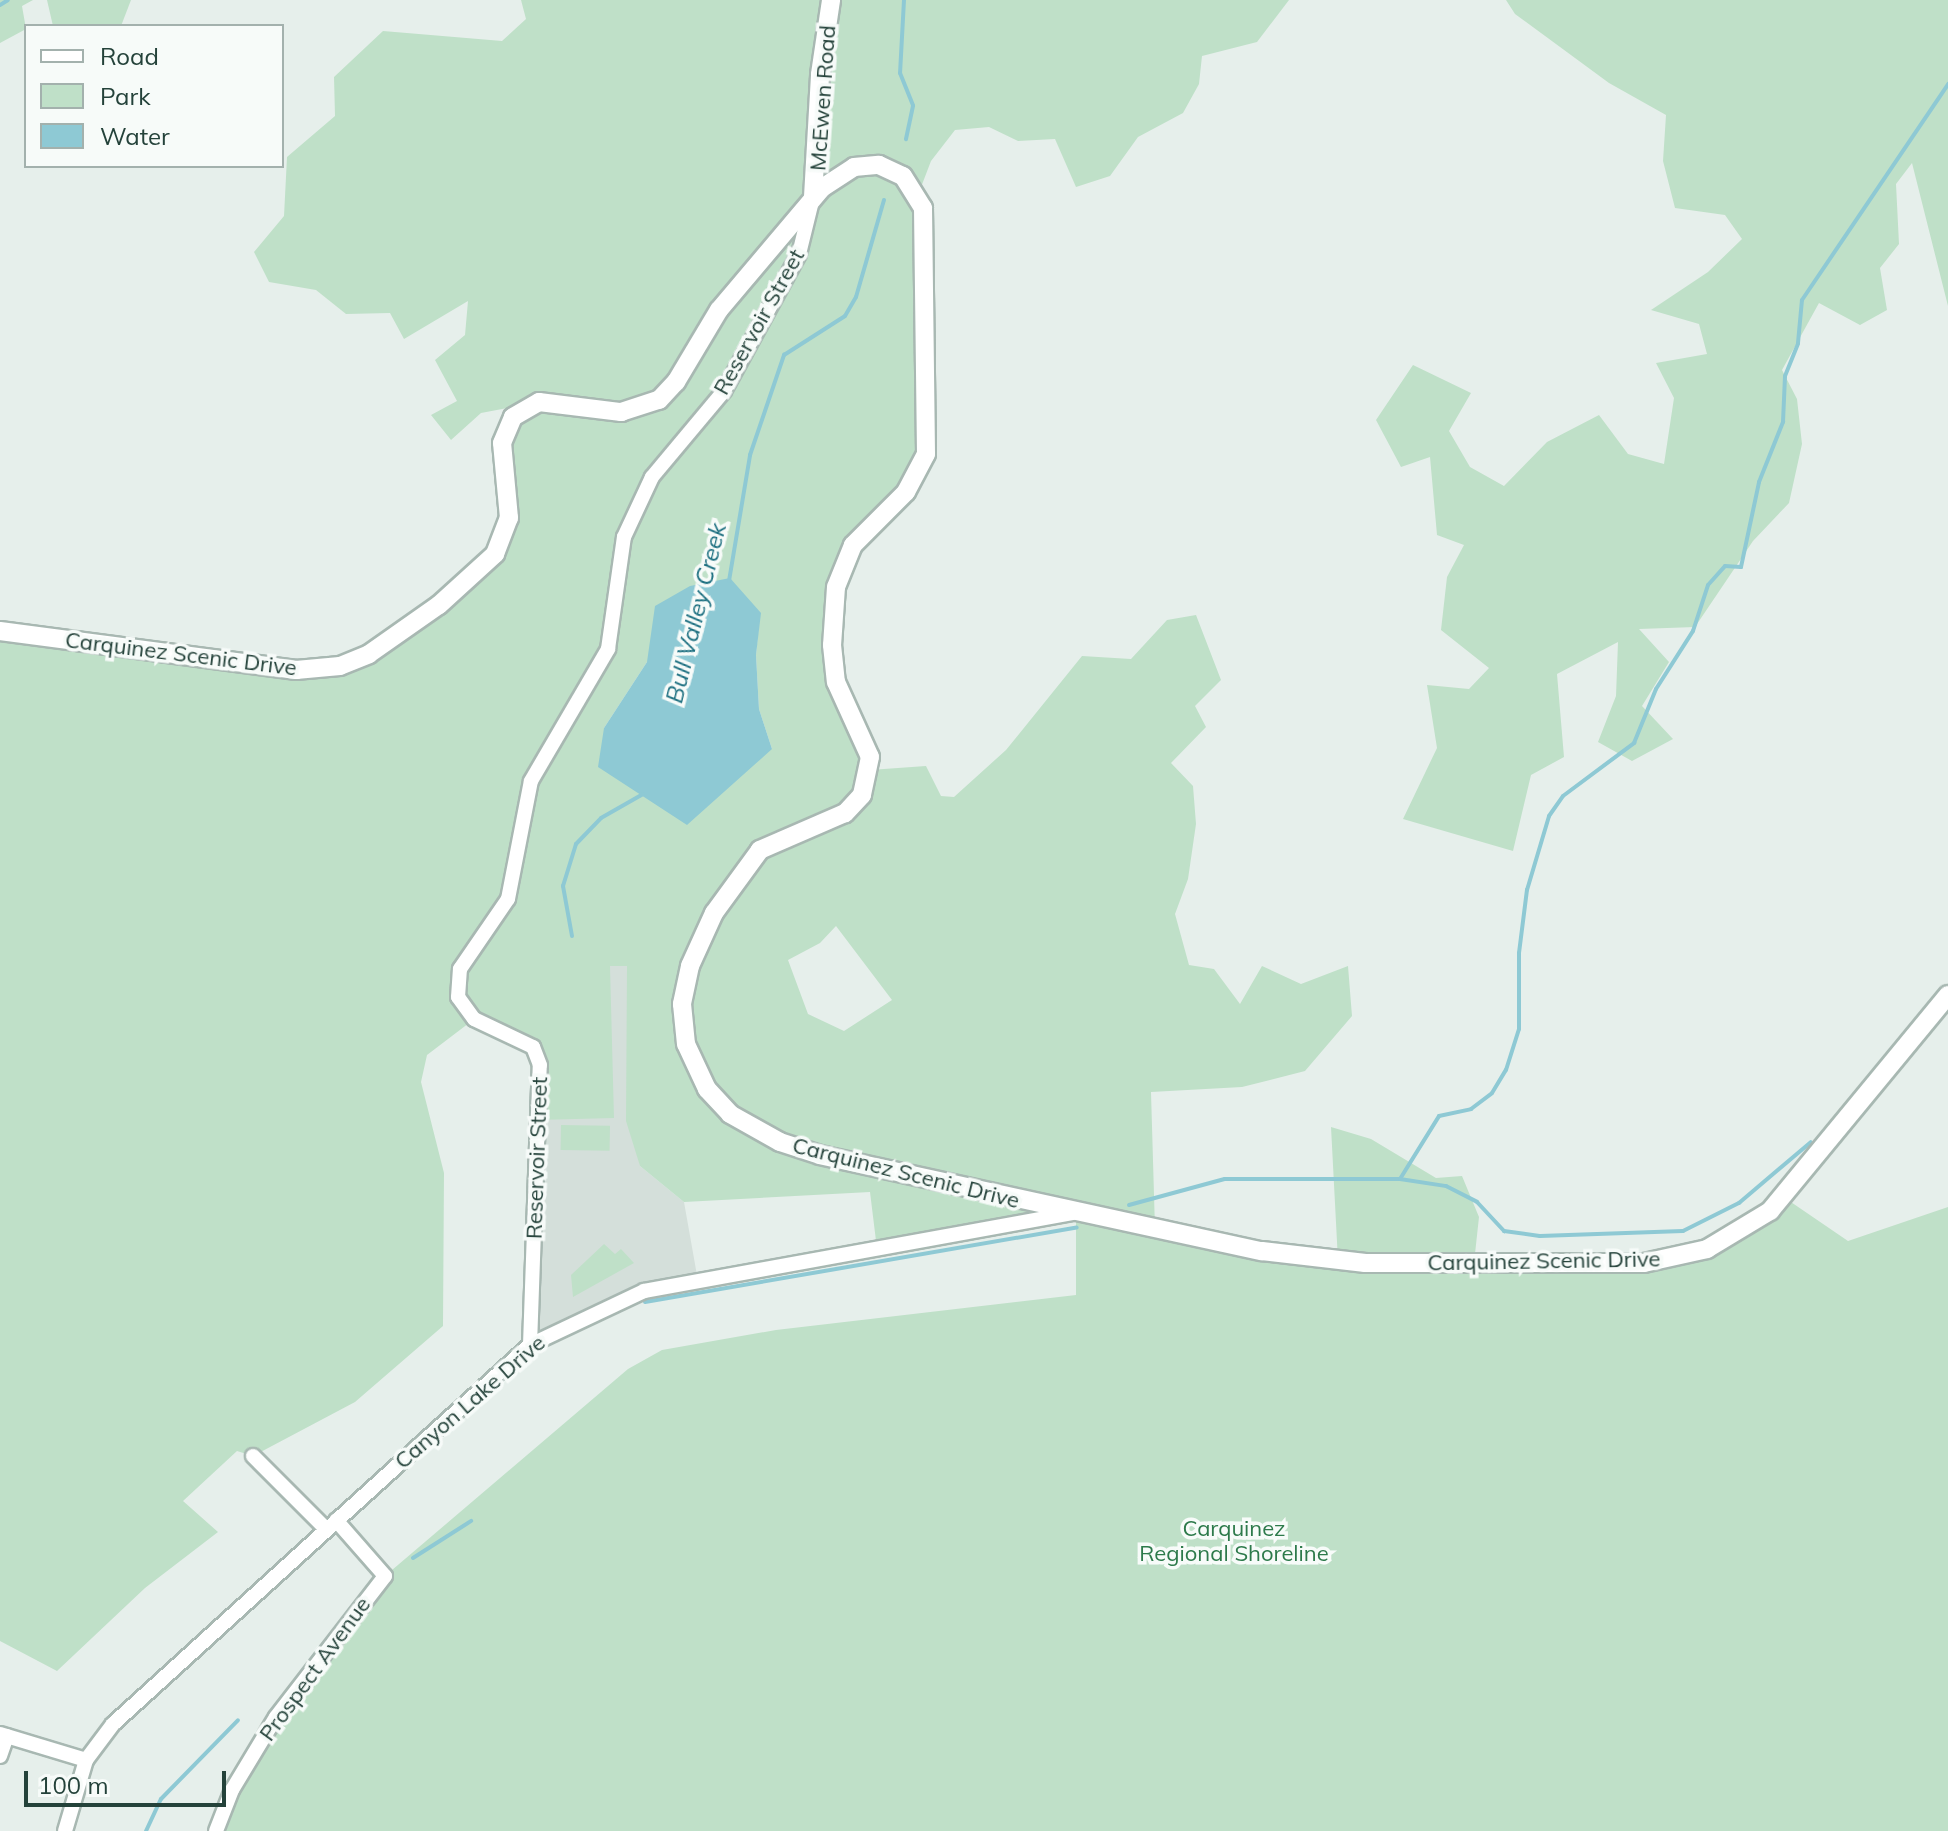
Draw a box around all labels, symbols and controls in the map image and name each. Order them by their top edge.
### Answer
legend [24,24,284,168]
street label: McEwen Road [805,24,841,172]
text: Road [100,41,159,71]
text: Park [100,81,151,111]
text: Water [100,121,170,151]
street label: Reservoir Street [708,245,810,399]
water label: Bull Valley Creek [660,520,732,706]
street label: Carquinez Scenic Drive [64,627,298,681]
street label: Reservoir Street [521,1076,553,1240]
street label: Carquinez Scenic Drive [790,1132,1022,1214]
street label: Carquinez Scenic Drive [1427,1246,1661,1276]
street label: Canyon Lake Drive [389,1330,551,1474]
park label: Carquinez Regional Shoreline [1139,1515,1329,1566]
street label: Prospect Avenue [254,1592,376,1746]
scale bar [28,1755,230,1805]
text: 100 m [38,1770,109,1800]

